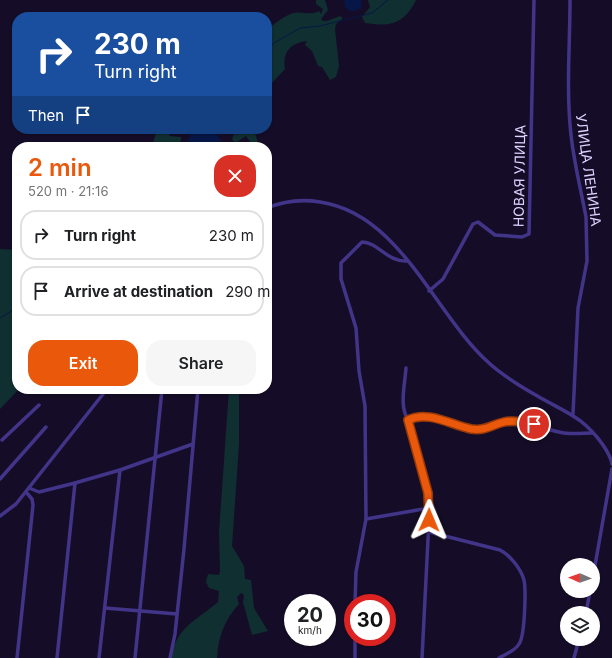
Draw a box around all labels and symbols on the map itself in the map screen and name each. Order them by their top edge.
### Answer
street label: УЛИЦА ЛЕНИНА [573,113,605,228]
street label: НОВАЯ УЛИЦА [510,124,528,227]
pin [517,407,551,441]
position arrow [408,499,450,541]
north arrow [560,558,600,598]
speed limit sign: 30 [344,594,396,646]

